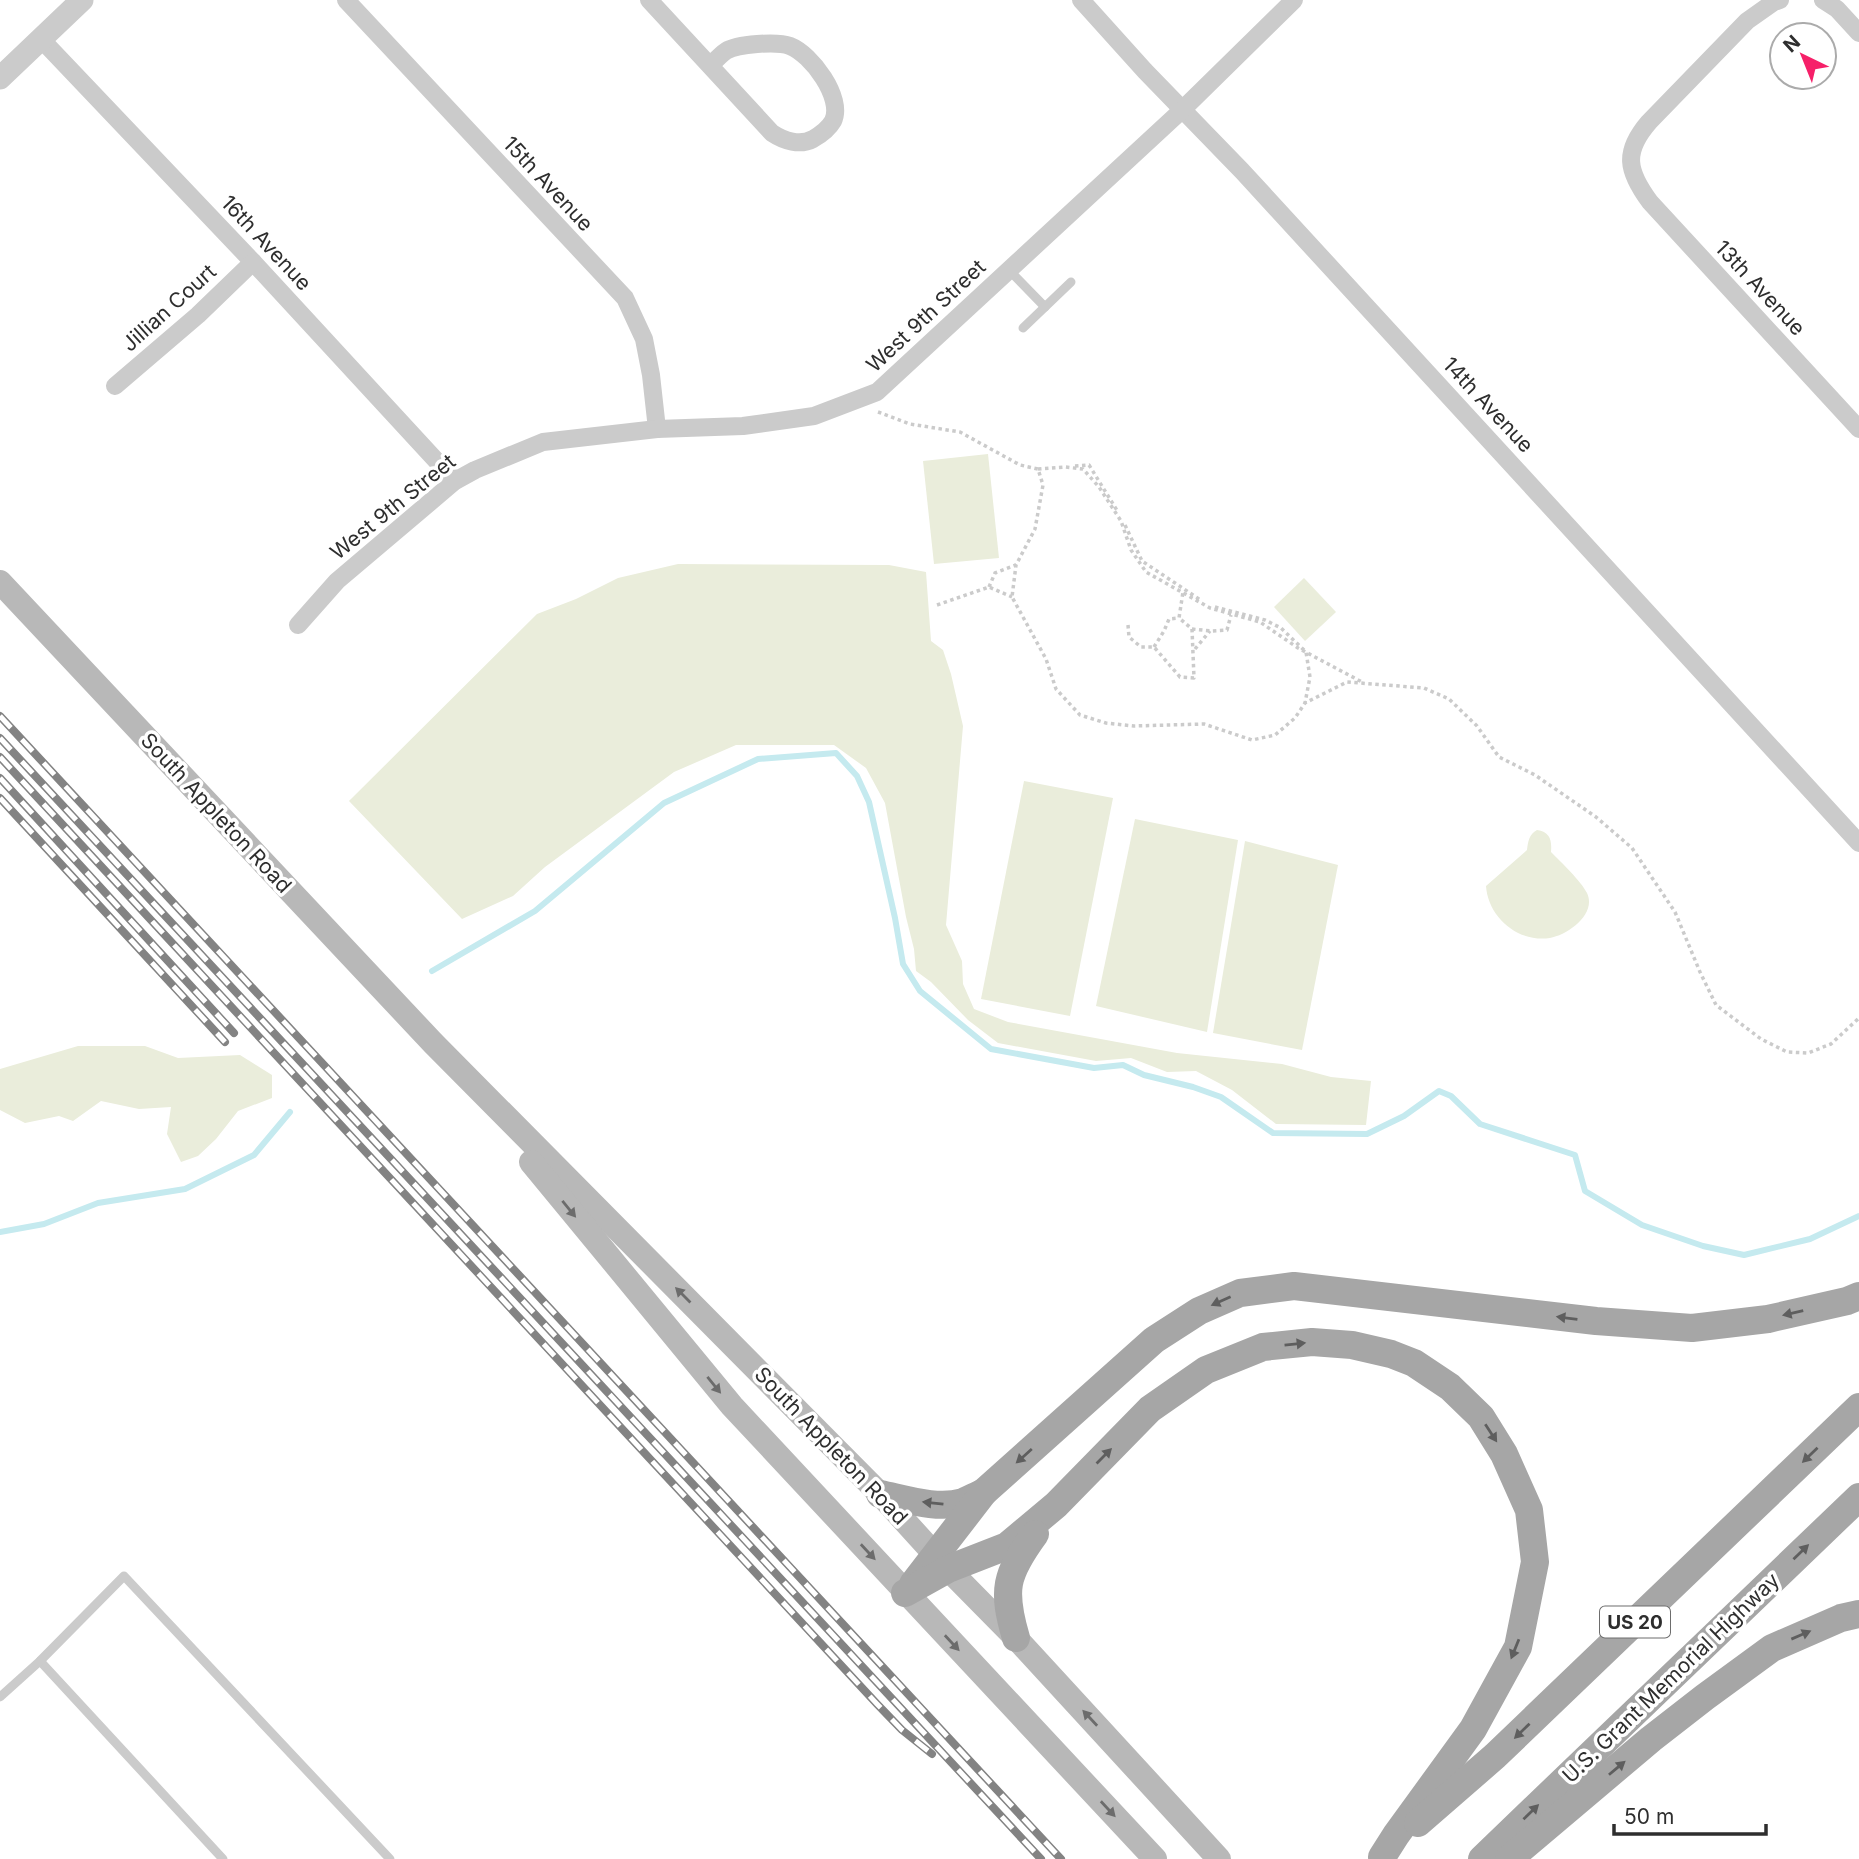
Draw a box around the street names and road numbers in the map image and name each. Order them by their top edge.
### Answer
street label: 15th Avenue [498,131,599,236]
street label: 16th Avenue [216,190,317,295]
street label: 13th Avenue [1710,235,1811,340]
street label: West 9th Street [861,254,990,377]
street label: Jillian Court [116,259,221,356]
street label: 14th Avenue [1438,352,1539,457]
street label: West 9th Street [325,449,460,565]
street label: South Appleton Road [136,728,297,898]
street label: South Appleton Road [750,1362,913,1530]
street label: U.S. Grant Memorial Highway [1557,1567,1784,1788]
road number: US 20 [1600,1606,1670,1638]

